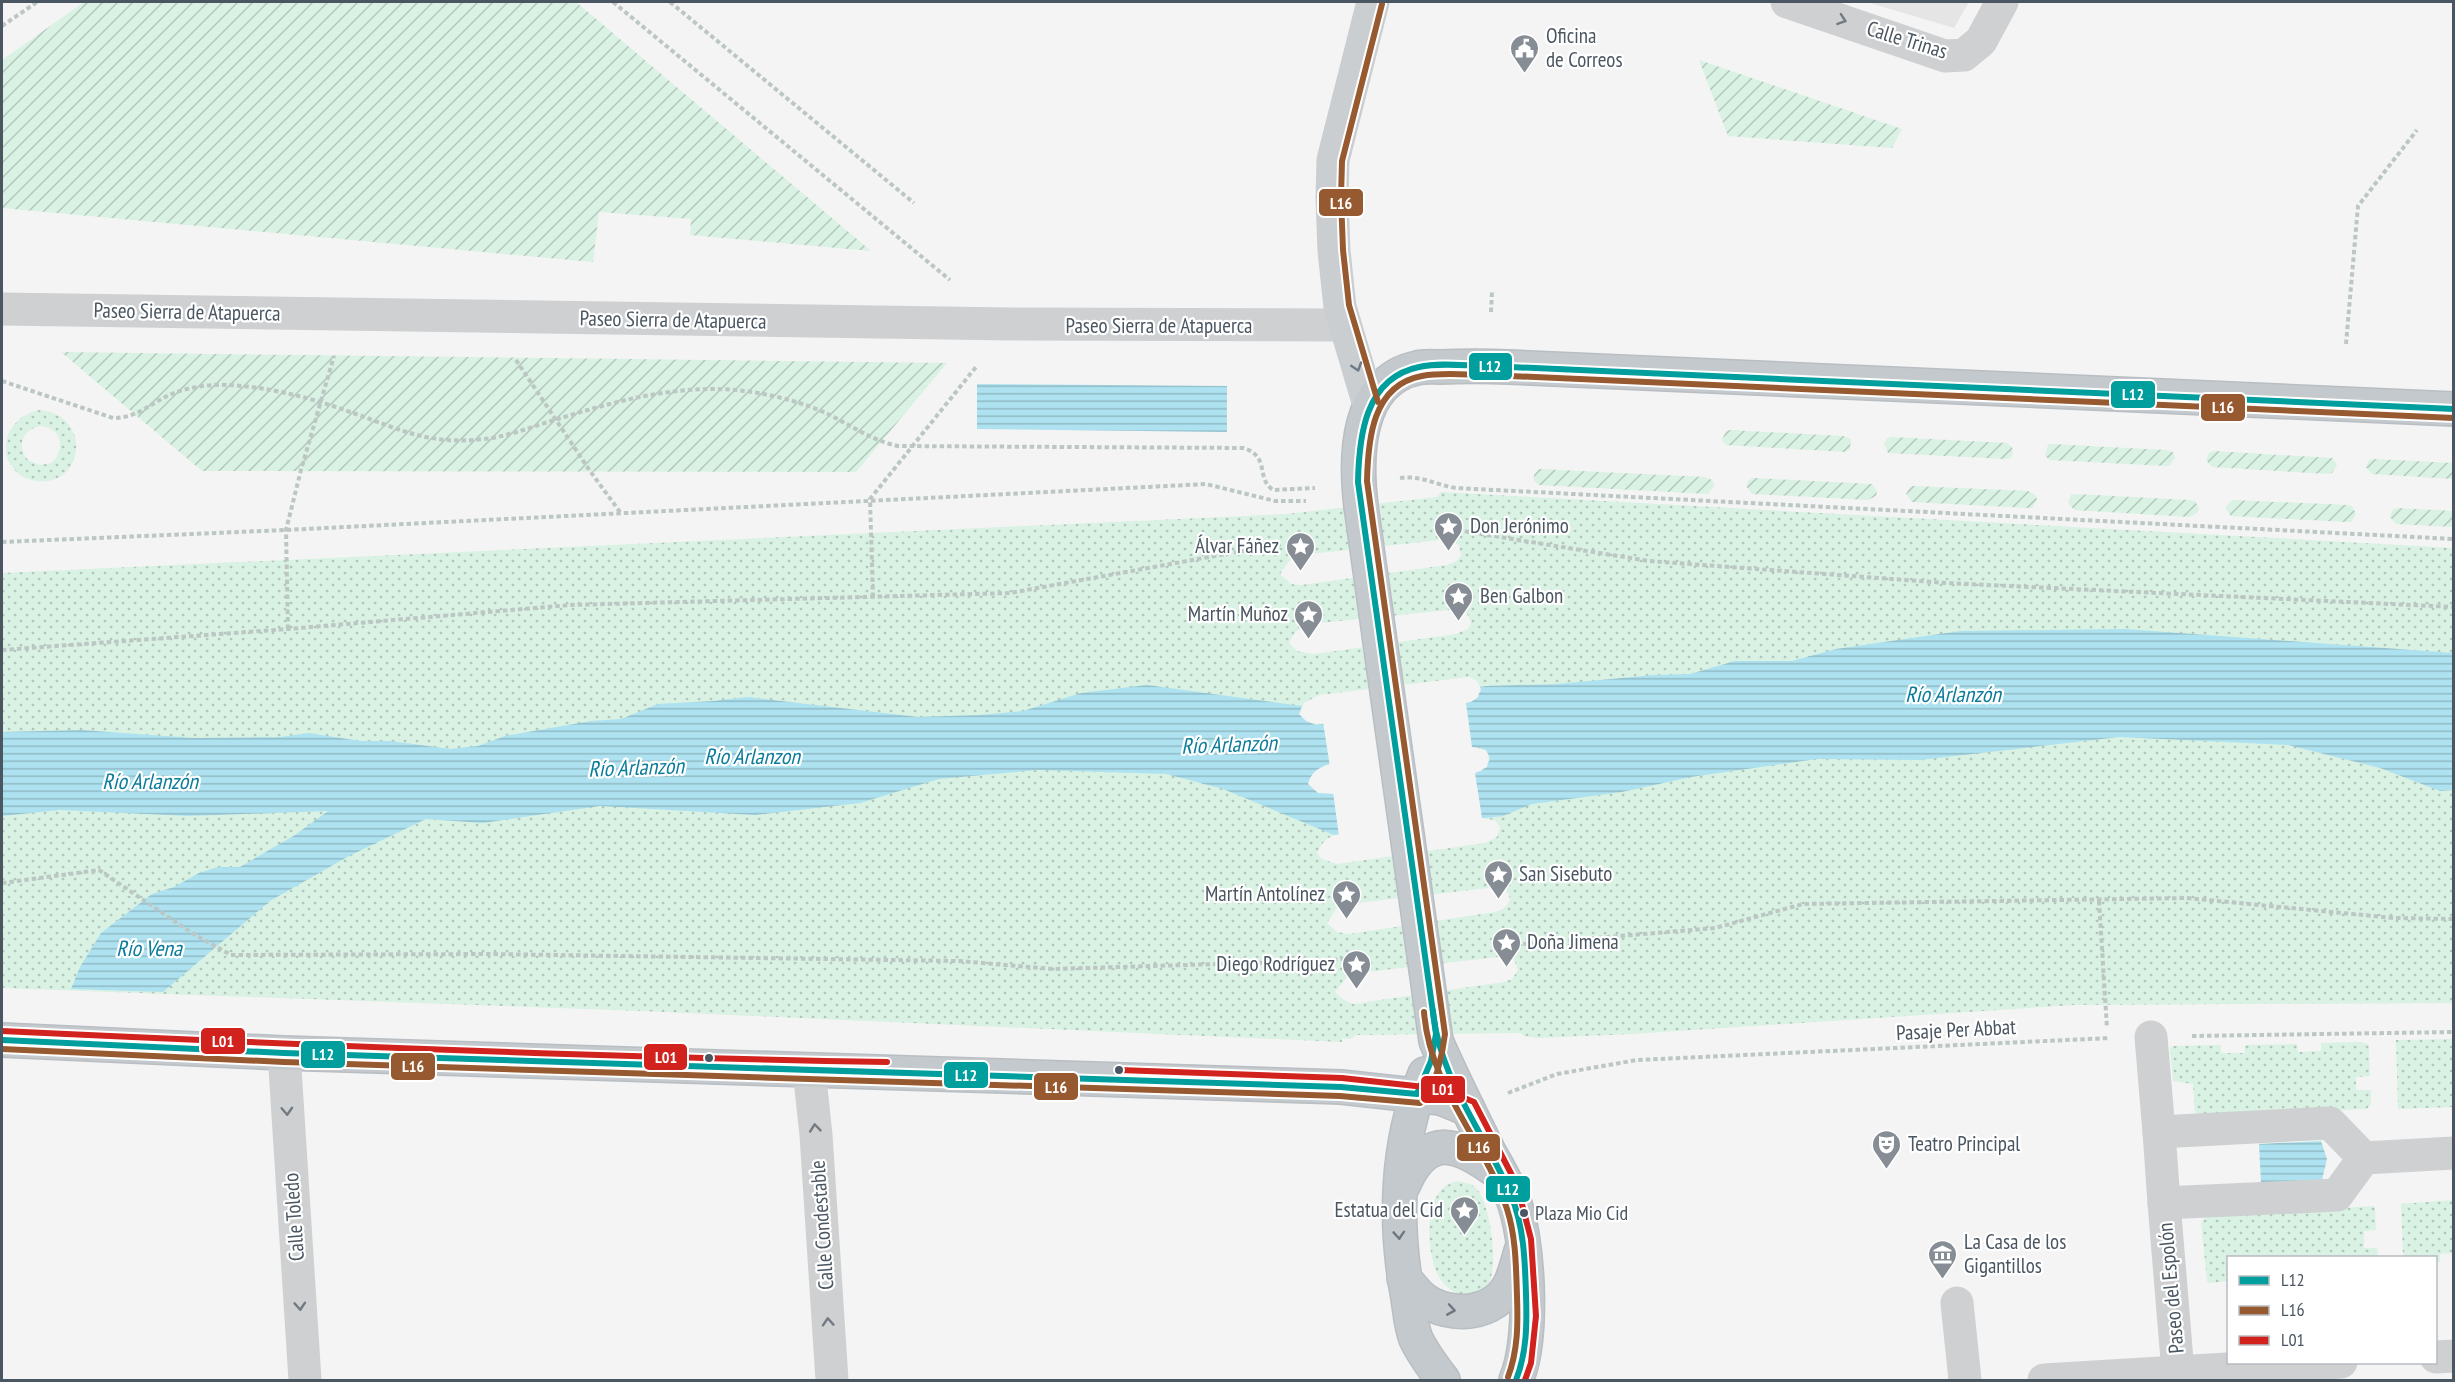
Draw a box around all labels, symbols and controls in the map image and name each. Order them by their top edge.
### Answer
one-way arrow [1836,13,1847,26]
street label: Calle Trinas [1864,15,1951,65]
place label: Oficina de Correos [1546,22,1623,73]
public building icon: Oficina de Correos [1509,32,1541,74]
line badge: L16 [1318,188,1364,217]
text: L16 [1330,193,1352,213]
street label: Paseo Sierra de Atapuerca [93,296,281,327]
street label: Paseo Sierra de Atapuerca [579,304,767,335]
street label: Paseo Sierra de Atapuerca [1065,312,1253,339]
line badge: L12 [1468,352,1513,381]
text: L12 [1479,356,1501,376]
one-way arrow [1350,361,1362,372]
line badge: L12 [2110,380,2156,409]
text: L12 [2122,384,2144,404]
line badge: L16 [2200,393,2246,422]
text: L16 [2212,397,2234,417]
place icon: Don Jerónimo [1433,510,1465,552]
place label: Don Jerónimo [1470,512,1569,539]
place icon: Álvar Fáñez [1284,530,1316,572]
place label: Álvar Fáñez [1195,532,1279,559]
place icon: Ben Galbon [1443,580,1475,622]
place label: Ben Galbon [1480,582,1563,609]
place icon: Martín Muñoz [1293,598,1325,640]
place label: Martín Muñoz [1188,600,1288,627]
water label: Río Arlanzón [1905,680,2002,708]
water label: Río Arlanzón [1181,728,1279,760]
water label: Río Arlanzon [704,742,801,770]
water label: Río Arlanzón [588,751,686,783]
water label: Río Arlanzón [102,767,199,795]
place icon: San Sisebuto [1482,858,1514,900]
place label: San Sisebuto [1519,860,1612,887]
place icon: Martín Antolínez [1330,878,1362,920]
place label: Martín Antolínez [1205,880,1325,907]
place icon: Doña Jimena [1490,926,1522,968]
place label: Doña Jimena [1527,928,1619,955]
water label: Río Vena [116,934,183,962]
place icon: Diego Rodríguez [1340,948,1372,990]
place label: Diego Rodríguez [1216,950,1335,977]
street label: Pasaje Per Abbat [1895,1013,2017,1046]
line badge: L01 [200,1027,246,1055]
text: L01 [212,1031,234,1051]
line badge: L12 [300,1040,346,1069]
line badge: L01 [643,1043,688,1071]
text: L12 [312,1044,334,1064]
text: L01 [655,1047,677,1067]
line badge: L16 [390,1052,436,1081]
unlabelled marker [703,1052,715,1064]
text: L16 [402,1056,424,1076]
line badge: L12 [943,1061,989,1089]
unlabelled marker [1113,1064,1125,1076]
text: L12 [955,1065,977,1085]
line badge: L16 [1033,1072,1079,1101]
line badge: L01 [1420,1075,1466,1104]
text: L16 [1045,1077,1067,1097]
text: L01 [1432,1079,1454,1099]
one-way arrow [280,1107,293,1116]
one-way arrow [809,1123,822,1132]
theatre icon: Teatro Principal [1871,1128,1903,1170]
place label: Teatro Principal [1908,1130,2020,1157]
line badge: L16 [1456,1133,1501,1162]
text: L16 [1468,1137,1490,1157]
street label: Calle Condestable [804,1159,839,1291]
street label: Calle Toledo [277,1172,310,1262]
line badge: L12 [1485,1175,1531,1203]
text: L12 [1497,1179,1519,1199]
place icon: Estatua del Cid [1448,1194,1480,1236]
place label: Estatua del Cid [1335,1196,1443,1223]
place label: Plaza Mio Cid [1535,1200,1628,1226]
marker: Plaza Mio Cid [1518,1207,1530,1219]
street label: Paseo del Espolón [2151,1222,2190,1354]
place label: La Casa de los Gigantillos [1964,1228,2066,1279]
one-way arrow [1393,1230,1406,1239]
museum icon: La Casa de los Gigantillos [1927,1238,1959,1280]
legend [2227,1256,2437,1364]
text: L12 [2281,1268,2305,1291]
text: L16 [2281,1298,2305,1321]
one-way arrow [293,1301,306,1310]
one-way arrow [1446,1303,1456,1315]
one-way arrow [822,1318,835,1327]
text: L01 [2281,1328,2305,1351]

